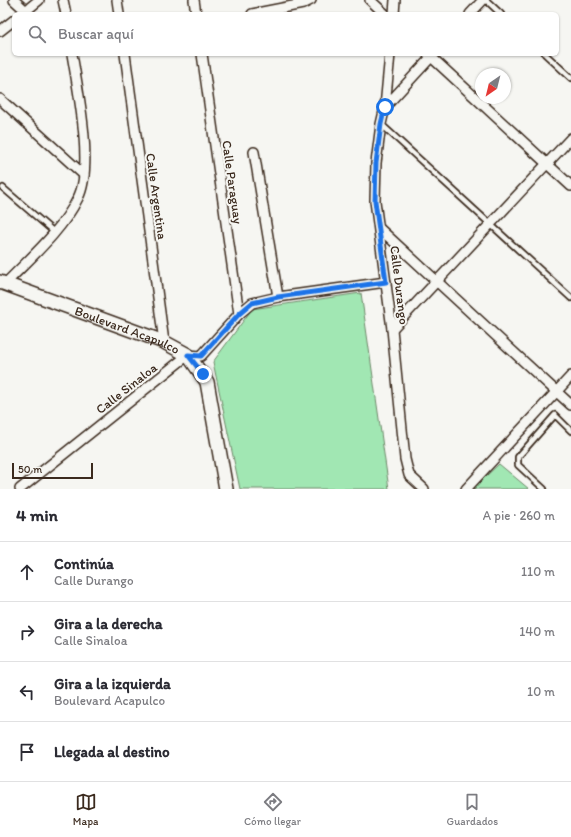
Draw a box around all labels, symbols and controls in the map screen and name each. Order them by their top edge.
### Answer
search box [12,12,559,56]
icon: search [26,23,48,45]
text: Buscar aquí [58,25,134,43]
north arrow [475,68,511,104]
route start [376,98,394,116]
street label: Calle Paraguay [219,139,246,225]
street label: Calle Argentina [143,152,170,241]
street label: Calle Durango [387,245,412,326]
street label: Boulevard Acapulco [73,303,183,357]
street label: Calle Sinaloa [93,360,160,417]
route end [194,365,212,383]
scale bar [12,461,93,480]
text: 50 m [18,463,42,476]
text: 4 min [16,505,58,525]
text: A pie · 260 m [483,508,555,523]
text: Continúa [54,555,114,573]
icon: ahead [16,561,38,583]
text: 110 m [521,564,555,579]
text: Calle Durango [54,573,134,588]
text: Gira a la derecha [54,615,163,633]
icon: right [16,621,38,643]
text: 140 m [519,624,555,639]
text: Calle Sinaloa [54,633,127,648]
text: Gira a la izquierda [54,675,171,693]
icon: left [16,681,38,703]
text: 10 m [527,684,555,699]
text: Boulevard Acapulco [54,693,165,708]
icon: arrive [16,741,38,763]
text: Llegada al destino [54,743,170,761]
tab: Mapa [73,791,98,828]
tab: Cómo llegar [244,791,301,828]
tab: Guardados [447,791,498,828]

